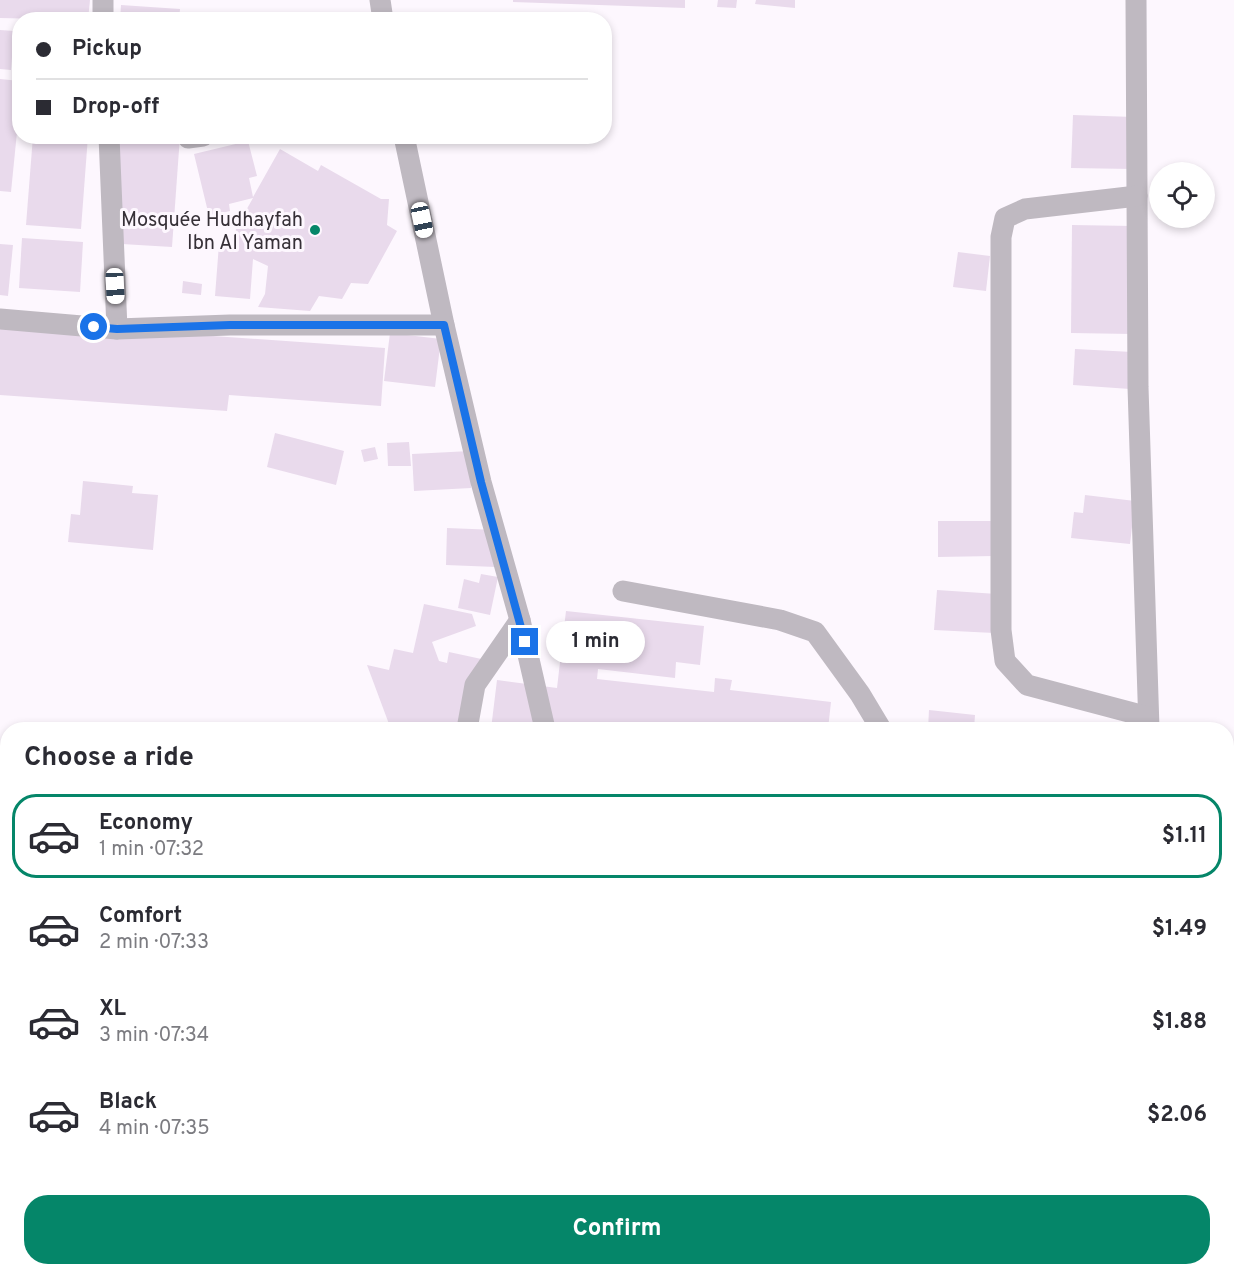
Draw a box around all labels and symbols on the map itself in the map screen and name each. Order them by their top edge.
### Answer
car [409,201,435,239]
place label: Mosquée Hudhayfah Ibn Al Yaman [121,208,303,257]
marker: Mosquée Hudhayfah Ibn Al Yaman [308,223,322,237]
car [105,268,125,304]
route start [80,313,107,340]
callout: 1 min [546,621,645,663]
route end [511,628,538,655]

